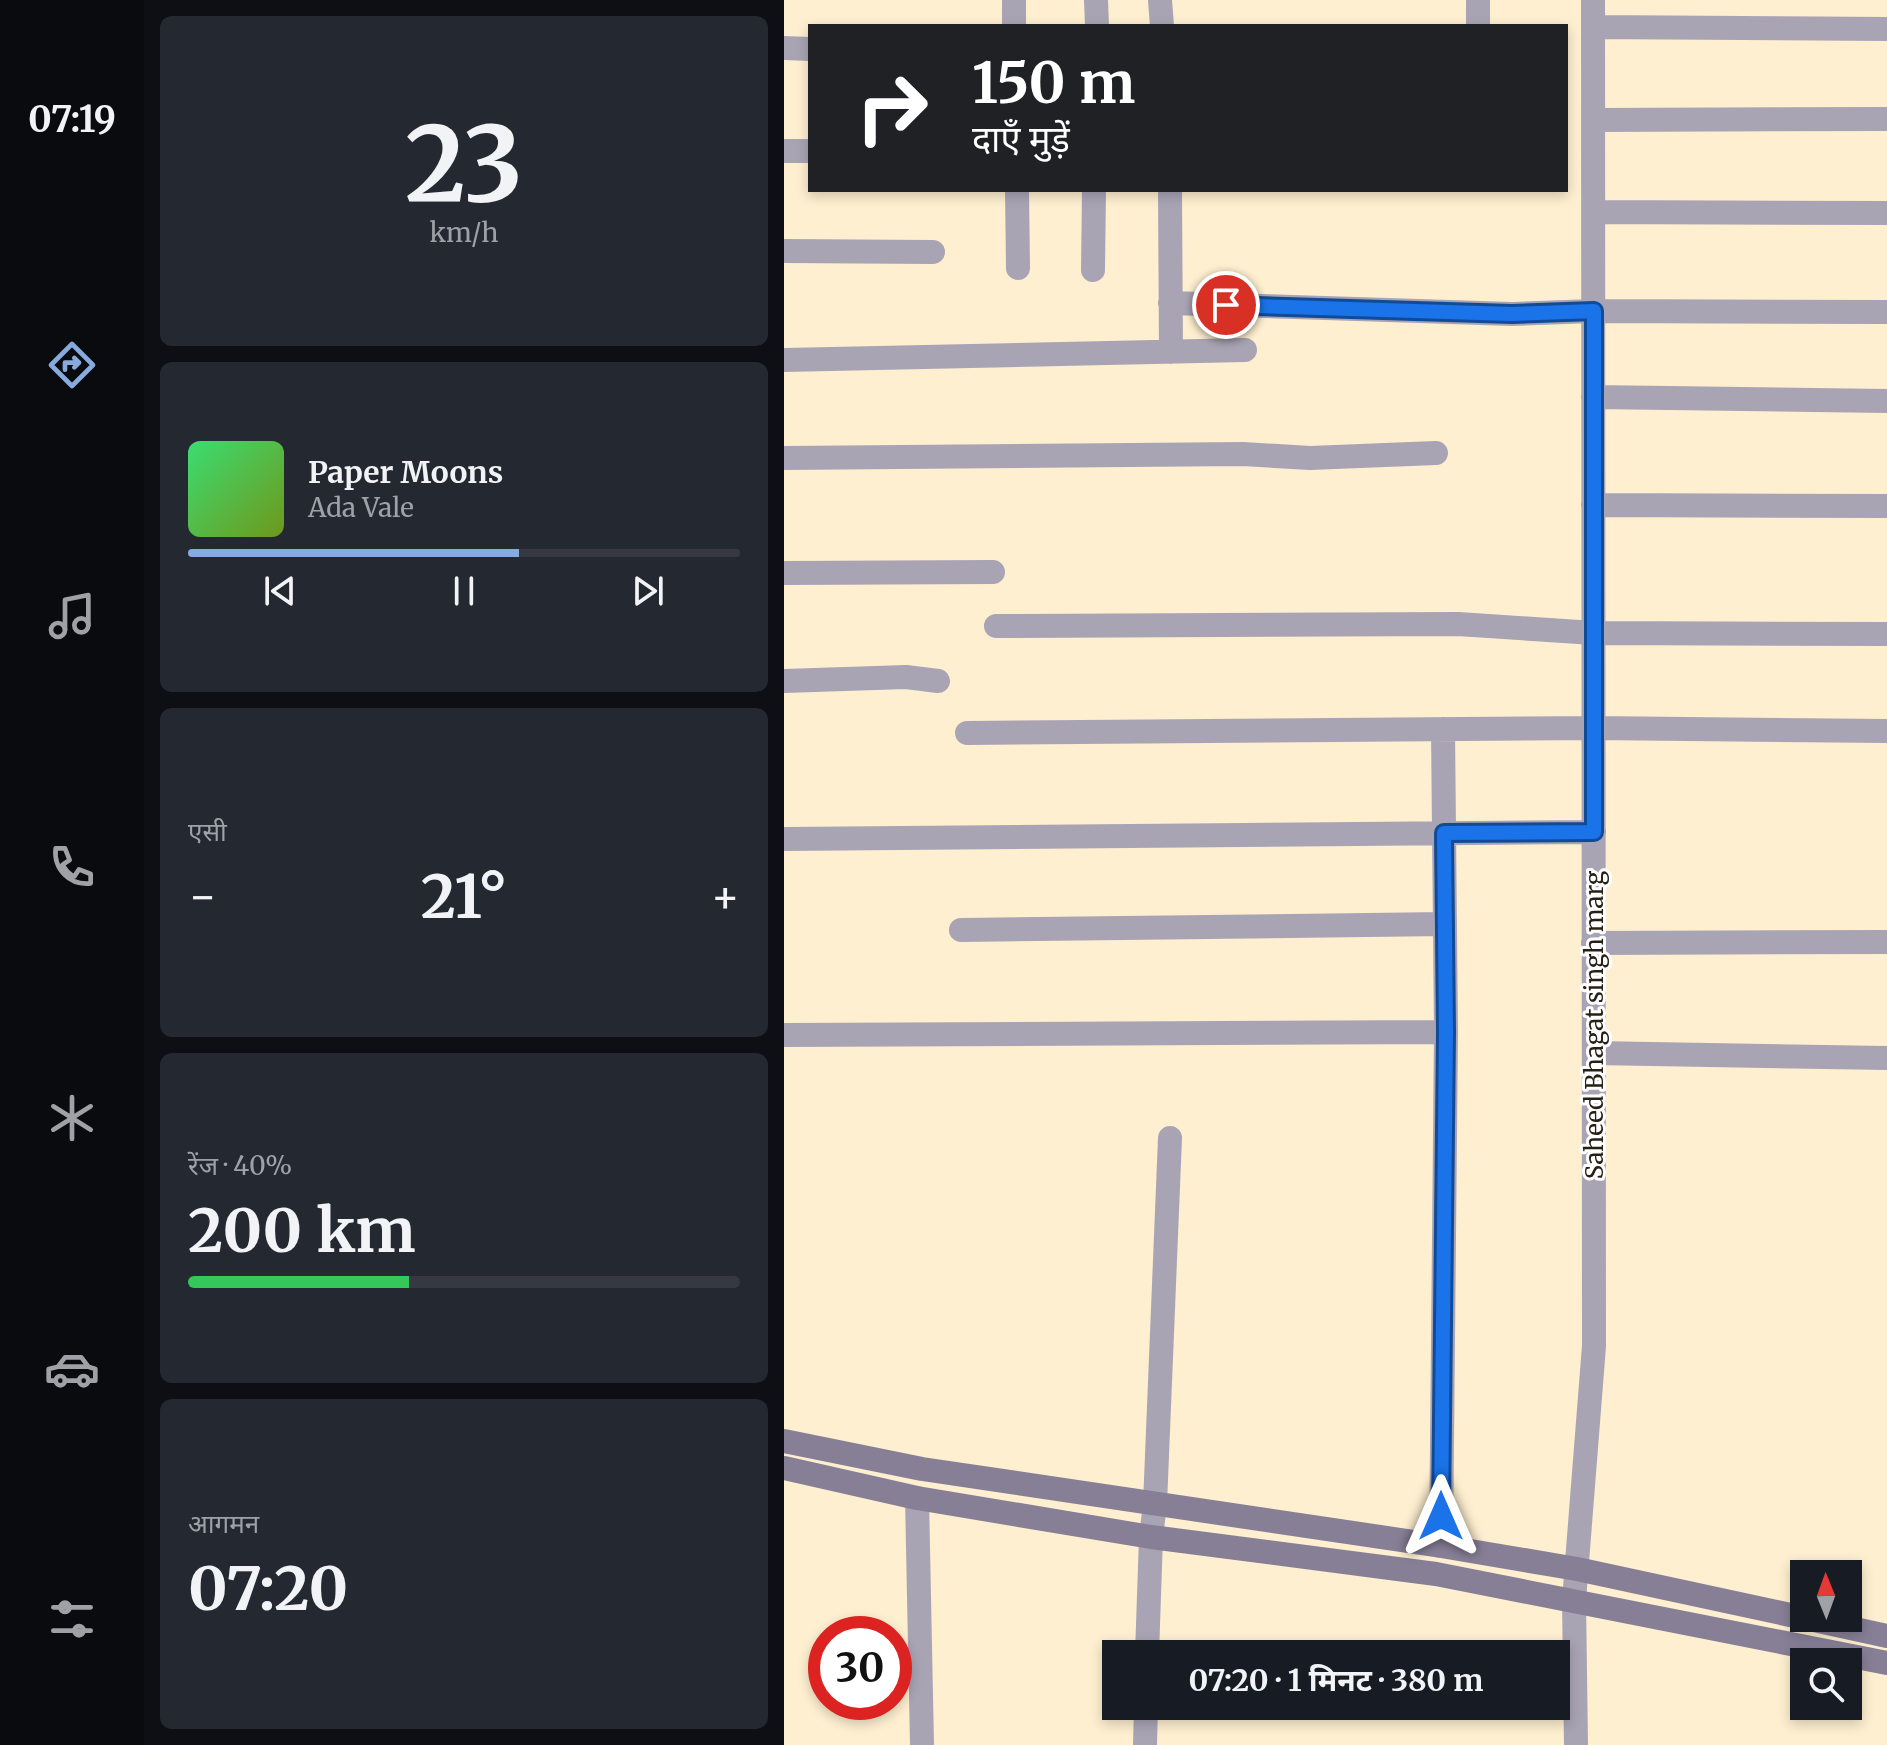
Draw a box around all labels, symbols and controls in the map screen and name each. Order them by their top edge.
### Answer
text: 150 m [972,48,1135,118]
icon: right [840,56,944,160]
text: 07:19 [28,97,116,142]
text: 23 [405,99,523,229]
text: दाएँ मुड़ें [972,117,1070,162]
text: km/h [430,216,498,249]
pin [1192,271,1260,339]
icon: arrive [1204,283,1248,327]
icon: directions [44,337,100,393]
text: Paper Moons [308,453,503,491]
text: Ada Vale [308,491,414,524]
icon: previous [258,569,302,613]
icon: pause [442,569,486,613]
icon: next [626,569,670,613]
icon: music [44,588,100,644]
text: एसी [188,815,227,848]
icon: phone [44,839,100,895]
text: 21° [421,859,507,934]
text: − [188,869,217,924]
text: + [711,869,740,924]
street label: Saheed Bhagat singh marg [1579,870,1610,1179]
icon: climate [44,1090,100,1146]
text: रेंज · 40% [188,1149,292,1182]
text: 200 km [188,1193,416,1268]
icon: car [44,1341,100,1397]
position arrow [1399,1474,1483,1558]
text: आगमन [188,1507,259,1540]
text: 07:20 [188,1551,348,1626]
north arrow [1790,1560,1862,1632]
map controls [1790,1560,1862,1720]
icon: filters [44,1591,100,1647]
speed limit sign: 30 [808,1616,912,1720]
button: search [1790,1648,1862,1720]
text: 07:20 · 1 मिनट · 380 m [1188,1661,1484,1699]

